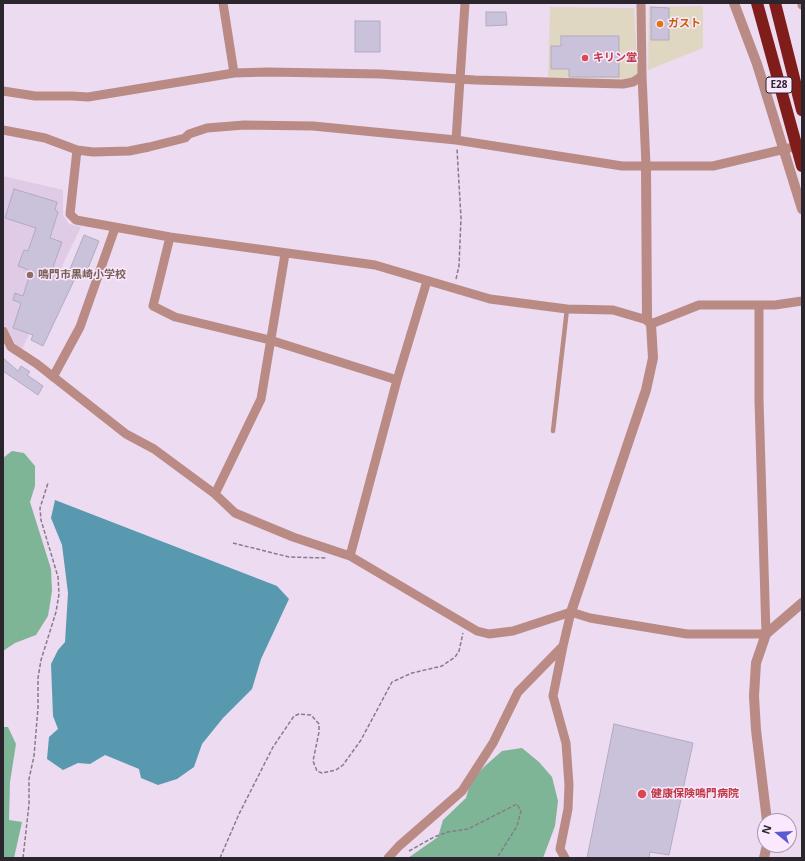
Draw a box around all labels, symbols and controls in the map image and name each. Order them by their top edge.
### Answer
place label: ガスト [668,17,701,31]
marker: ガスト [655,19,665,29]
place label: キリン堂 [593,51,637,65]
marker: キリン堂 [580,53,590,63]
road number: E28 [766,77,792,93]
place label: 鳴門市黒崎小学校 [38,268,126,282]
marker: 鳴門市黒崎小学校 [25,270,35,280]
place label: 健康保険鳴門病院 [651,787,739,801]
marker: 健康保険鳴門病院 [636,788,648,800]
north arrow [757,813,797,853]
text: N [758,823,775,836]

